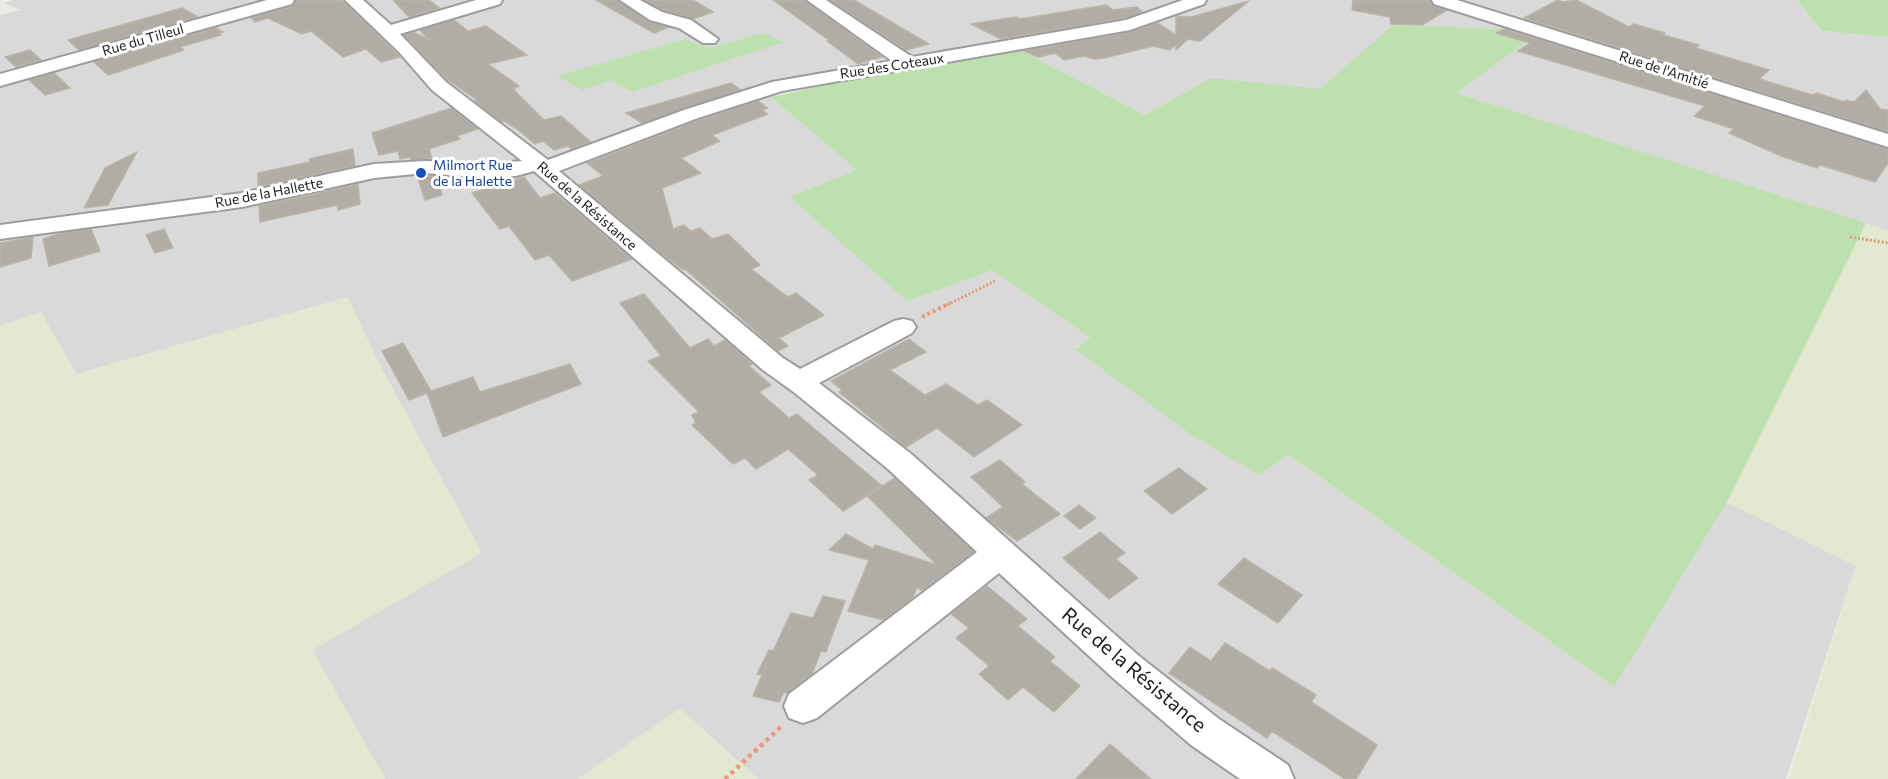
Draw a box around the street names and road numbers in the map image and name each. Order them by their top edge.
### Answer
street label: Rue du Tilleul [100,20,186,60]
street label: Rue de l'Amitié [1617,48,1711,92]
street label: Rue des Coteaux [839,49,945,83]
street label: Rue de la Résistance [534,158,640,254]
street label: Rue de la Hallette [213,174,325,212]
street label: Rue de la Résistance [1057,603,1211,737]

